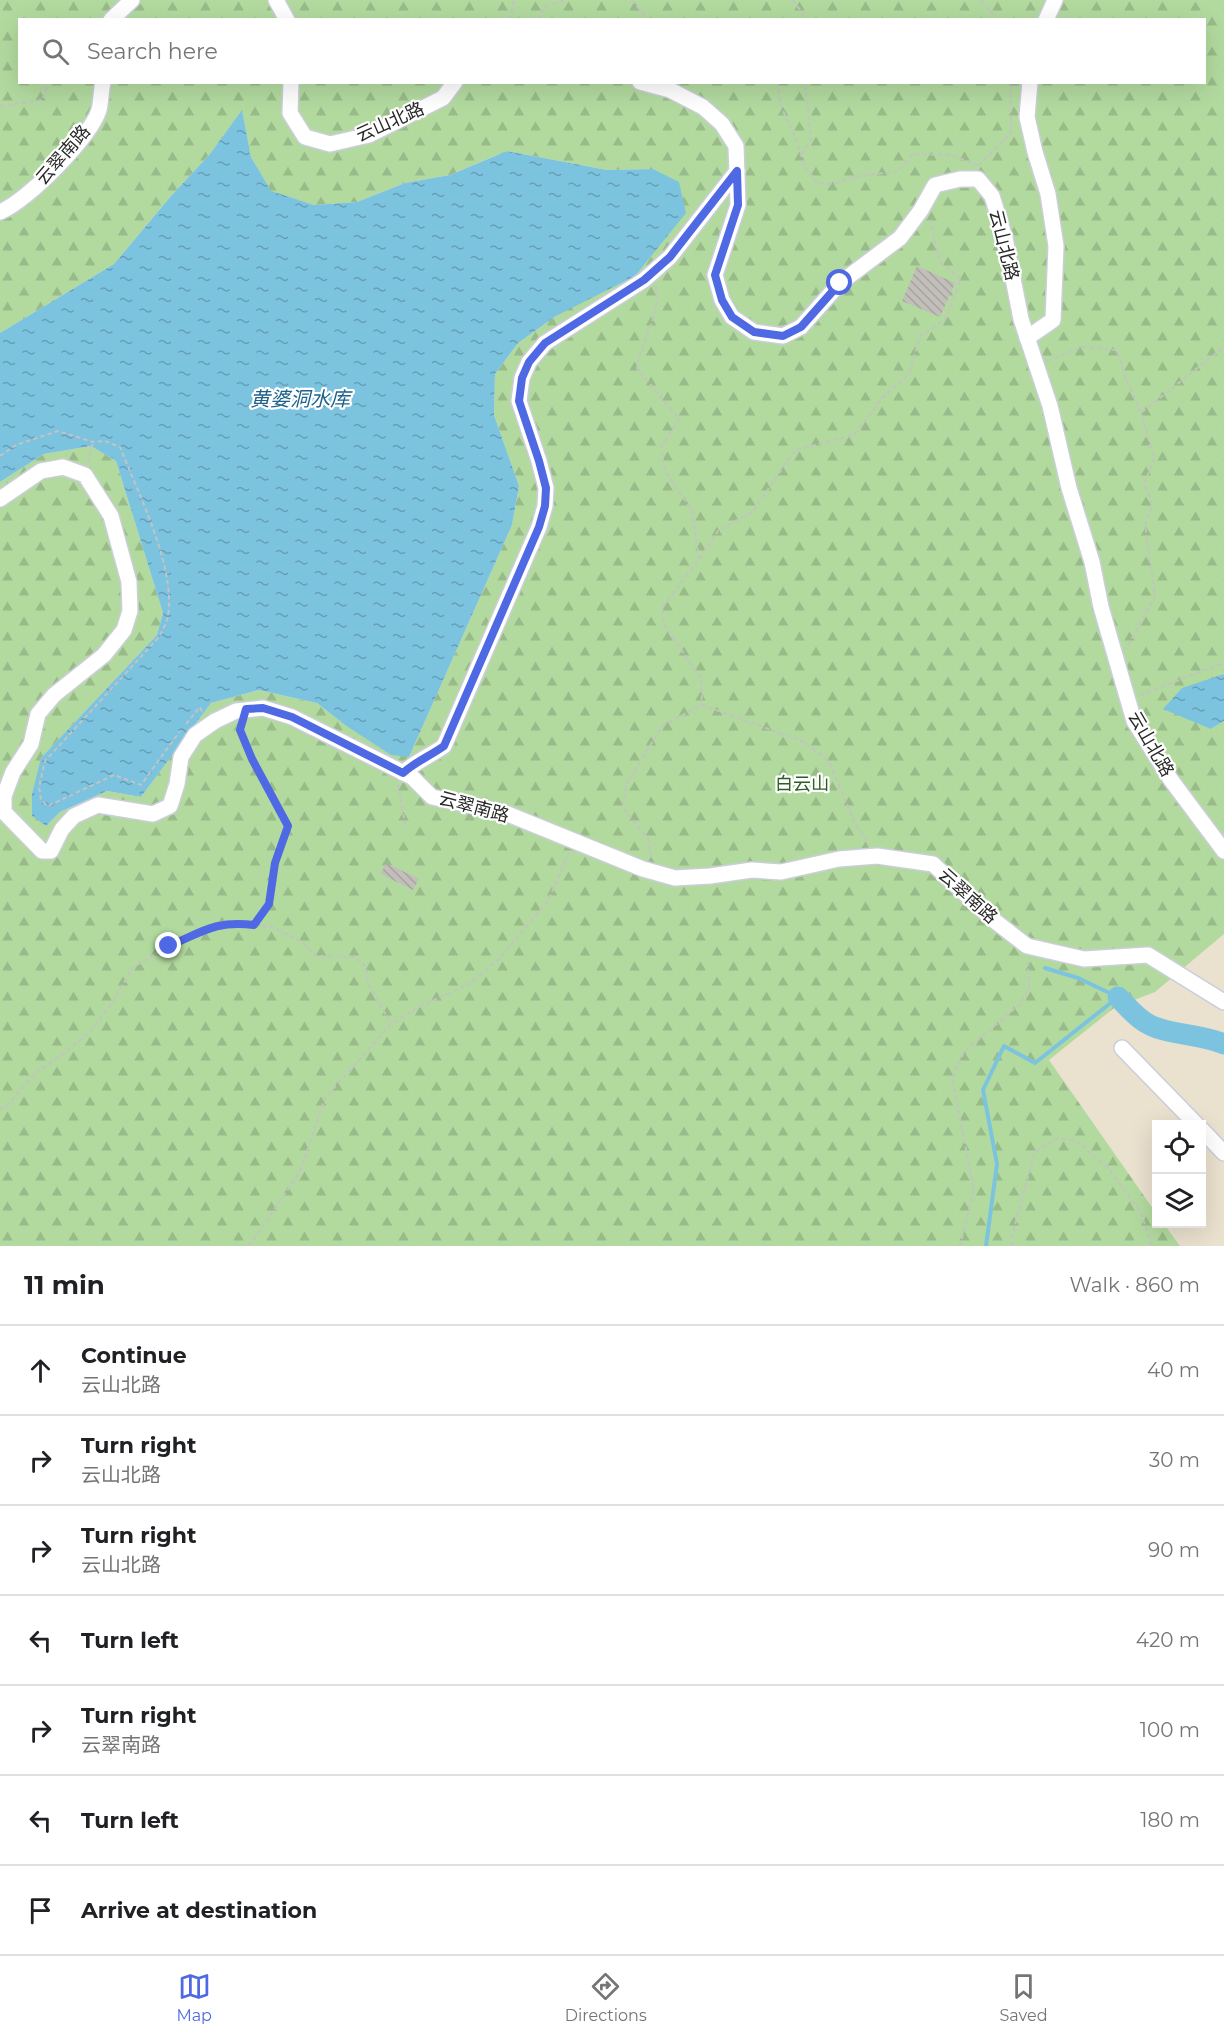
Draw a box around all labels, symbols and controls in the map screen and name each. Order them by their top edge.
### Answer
search box [18,18,1206,84]
icon: search [39,35,72,68]
text: Search here [87,38,218,65]
street label: 云山北路 [353,97,427,147]
street label: 云翠南路 [31,121,95,189]
street label: 云山北路 [985,207,1023,283]
route start [826,269,852,295]
water label: 黄婆洞水库 [250,387,353,411]
street label: 云山北路 [1123,707,1179,781]
park label: 白云山 [775,773,829,795]
street label: 云翠南路 [436,787,512,827]
street label: 云翠南路 [934,864,1002,928]
route end [155,932,181,958]
map controls [1152,1120,1206,1228]
button: locate [1152,1120,1206,1174]
button: layers [1152,1174,1206,1228]
text: 11 min [24,1269,105,1301]
text: Walk · 860 m [1070,1273,1200,1297]
text: Continue [81,1342,187,1369]
icon: ahead [24,1354,57,1387]
text: 40 m [1147,1358,1200,1382]
text: 云山北路 [81,1373,161,1397]
text: Turn right [81,1432,196,1459]
icon: right [24,1444,57,1477]
text: 30 m [1149,1448,1200,1472]
text: 云山北路 [81,1463,161,1487]
text: Turn right [81,1522,196,1549]
icon: right [24,1534,57,1567]
text: 90 m [1148,1538,1200,1562]
text: 云山北路 [81,1553,161,1577]
icon: left [24,1624,57,1657]
text: Turn left [81,1627,179,1654]
text: 420 m [1136,1628,1200,1652]
text: Turn right [81,1702,196,1729]
icon: right [24,1714,57,1747]
text: 100 m [1140,1718,1200,1742]
text: 云翠南路 [81,1733,161,1757]
icon: left [24,1804,57,1837]
text: Turn left [81,1807,179,1834]
text: 180 m [1140,1808,1200,1832]
icon: arrive [24,1894,57,1927]
text: Arrive at destination [81,1897,317,1924]
tab: Map [176,1970,212,2025]
tab: Directions [565,1970,647,2025]
tab: Saved [1000,1970,1048,2025]

